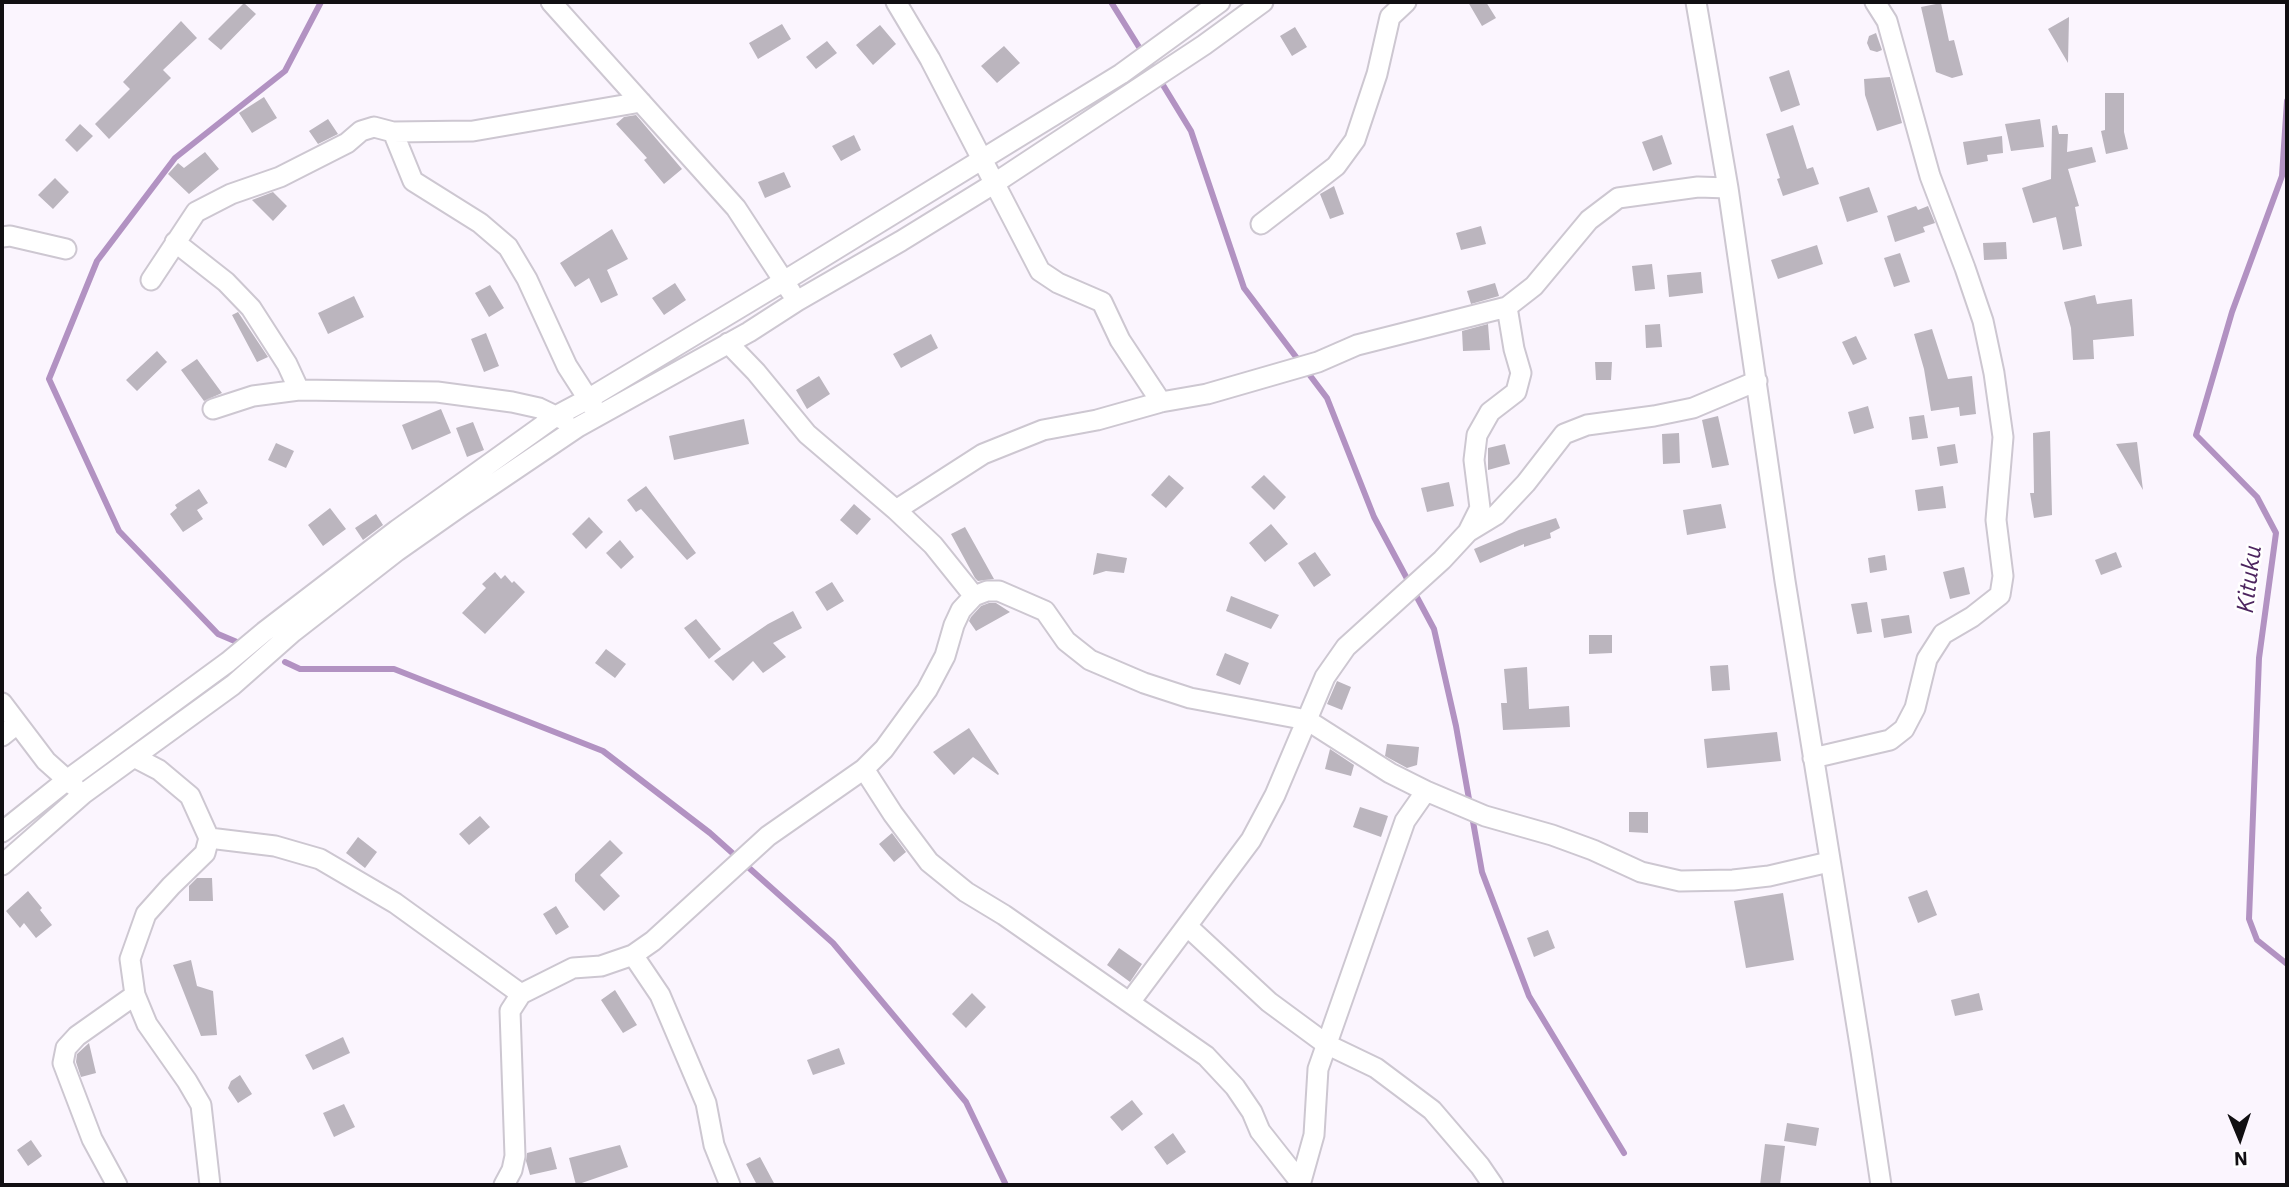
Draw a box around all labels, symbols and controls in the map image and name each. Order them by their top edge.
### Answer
water label: Kituku [2232,543,2268,615]
north arrow [2205,1103,2275,1173]
text: N [2233,1147,2248,1171]

